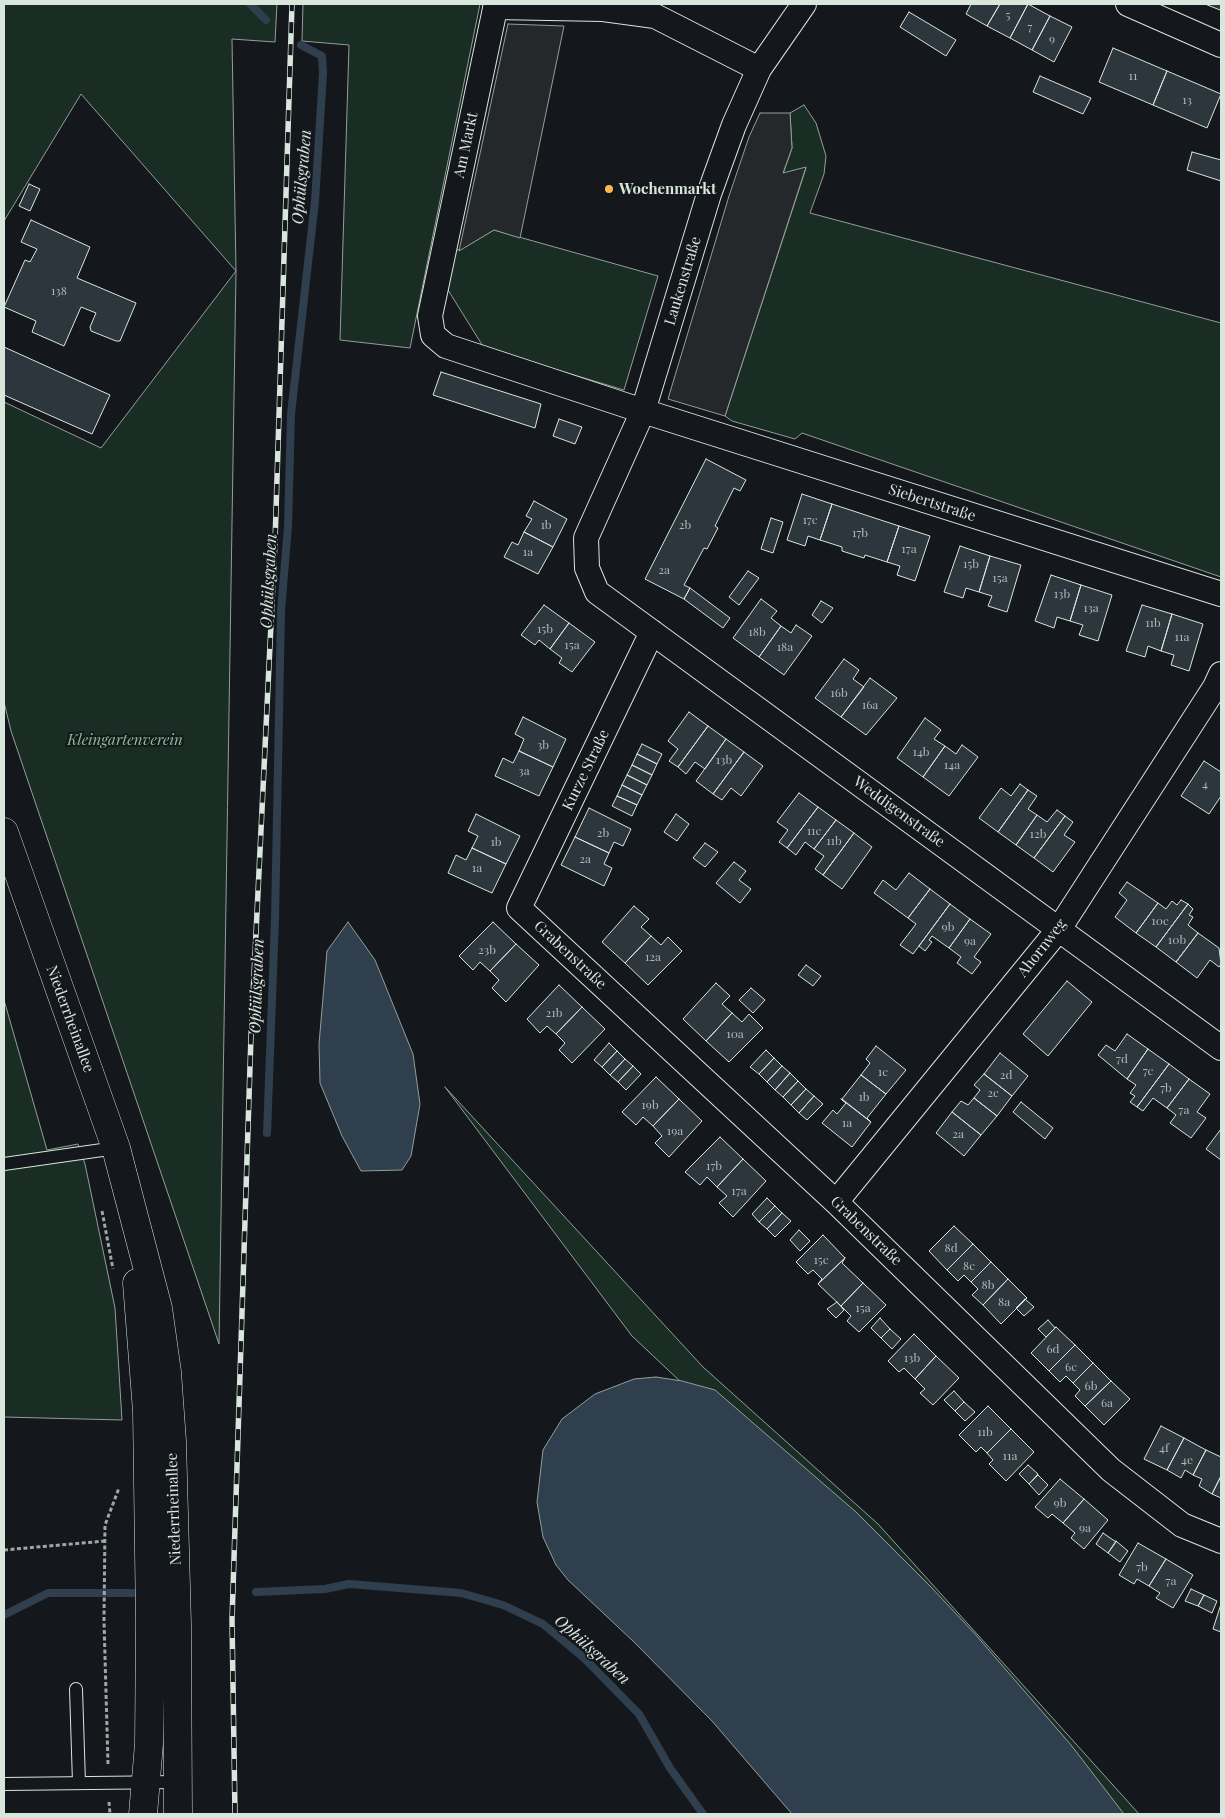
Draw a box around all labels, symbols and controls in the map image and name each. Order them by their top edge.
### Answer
house number: 5 [1006,8,1010,22]
house number: 7 [1028,20,1032,34]
house number: 9 [1049,32,1055,46]
house number: 11 [1129,69,1137,83]
house number: 13 [1182,93,1192,107]
street label: Am Markt [450,110,482,180]
water label: Ophülsgraben [288,129,316,225]
place label: Wochenmarkt [619,180,716,198]
marker: Wochenmarkt [603,183,615,195]
street label: Laukenstraße [661,234,705,328]
house number: 138 [51,284,67,298]
street label: Siebertstraße [886,480,978,526]
house number: 17c [802,513,818,527]
house number: 1b [540,518,552,532]
house number: 2b [679,518,691,532]
house number: 17b [852,526,868,540]
water label: Ophülsgraben [257,533,281,629]
house number: 17a [901,542,917,556]
house number: 1a [523,545,533,559]
house number: 15b [963,557,979,571]
house number: 2a [658,563,670,577]
house number: 15a [992,571,1008,585]
house number: 13b [1054,587,1070,601]
house number: 13a [1083,601,1099,615]
house number: 11b [1145,616,1161,630]
house number: 15b [537,622,553,636]
house number: 18b [748,625,766,639]
house number: 11a [1175,630,1189,644]
house number: 15a [564,638,580,652]
house number: 18a [777,640,793,654]
house number: 16b [830,686,848,700]
house number: 16a [862,698,878,712]
street label: Kurze Straße [559,727,613,813]
park label: Kleingartenverein [67,731,183,749]
house number: 3b [537,738,549,752]
house number: 14b [912,745,930,759]
house number: 13b [716,753,732,767]
house number: 14a [944,758,960,772]
house number: 3a [518,764,530,778]
street label: Weddigenstraße [850,773,948,851]
house number: 4 [1202,777,1208,791]
house number: 11c [807,824,821,838]
house number: 2b [597,826,609,840]
house number: 12b [1030,827,1046,841]
house number: 11b [826,834,842,848]
house number: 1b [490,835,502,849]
house number: 2a [579,852,591,866]
house number: 1a [472,861,482,875]
house number: 10c [1151,914,1169,928]
street label: Ahornweg [1014,915,1070,981]
street label: Grabenstraße [530,917,610,993]
house number: 9b [942,920,954,934]
house number: 10b [1168,933,1186,947]
house number: 9a [964,934,976,948]
water label: Ophülsgraben [246,938,268,1034]
house number: 23b [478,943,496,957]
house number: 12a [645,950,661,964]
street label: Niederrheinallee [42,963,98,1075]
house number: 21b [546,1006,562,1020]
house number: 10a [726,1027,744,1041]
house number: 7d [1116,1052,1128,1066]
house number: 7c [1143,1064,1153,1078]
house number: 1c [878,1065,888,1079]
house number: 2d [1000,1068,1012,1082]
house number: 7b [1160,1081,1172,1095]
house number: 2c [987,1086,999,1100]
house number: 1b [858,1090,870,1104]
house number: 19b [641,1098,659,1112]
house number: 7a [1179,1103,1189,1117]
house number: 1a [842,1116,852,1130]
house number: 19a [667,1124,683,1138]
house number: 2a [952,1127,964,1141]
house number: 17b [706,1159,722,1173]
house number: 17a [731,1184,747,1198]
street label: Grabenstraße [827,1193,905,1269]
house number: 8d [944,1241,958,1255]
house number: 15c [813,1253,829,1267]
house number: 8c [963,1259,975,1273]
house number: 8b [982,1278,994,1292]
house number: 8a [998,1295,1010,1309]
house number: 15a [855,1301,871,1315]
house number: 6d [1046,1342,1060,1356]
house number: 13b [904,1351,920,1365]
house number: 6c [1065,1360,1077,1374]
house number: 6b [1085,1379,1097,1393]
house number: 6a [1101,1396,1113,1410]
house number: 11b [977,1425,993,1439]
house number: 4f [1159,1441,1169,1455]
house number: 11a [1003,1449,1017,1463]
street label: Niederrheinallee [163,1452,185,1566]
house number: 4e [1181,1453,1193,1467]
house number: 9b [1054,1496,1066,1510]
house number: 9a [1079,1521,1091,1535]
house number: 7b [1136,1560,1148,1574]
house number: 7a [1166,1574,1176,1588]
water label: Ophülsgraben [550,1611,634,1689]

